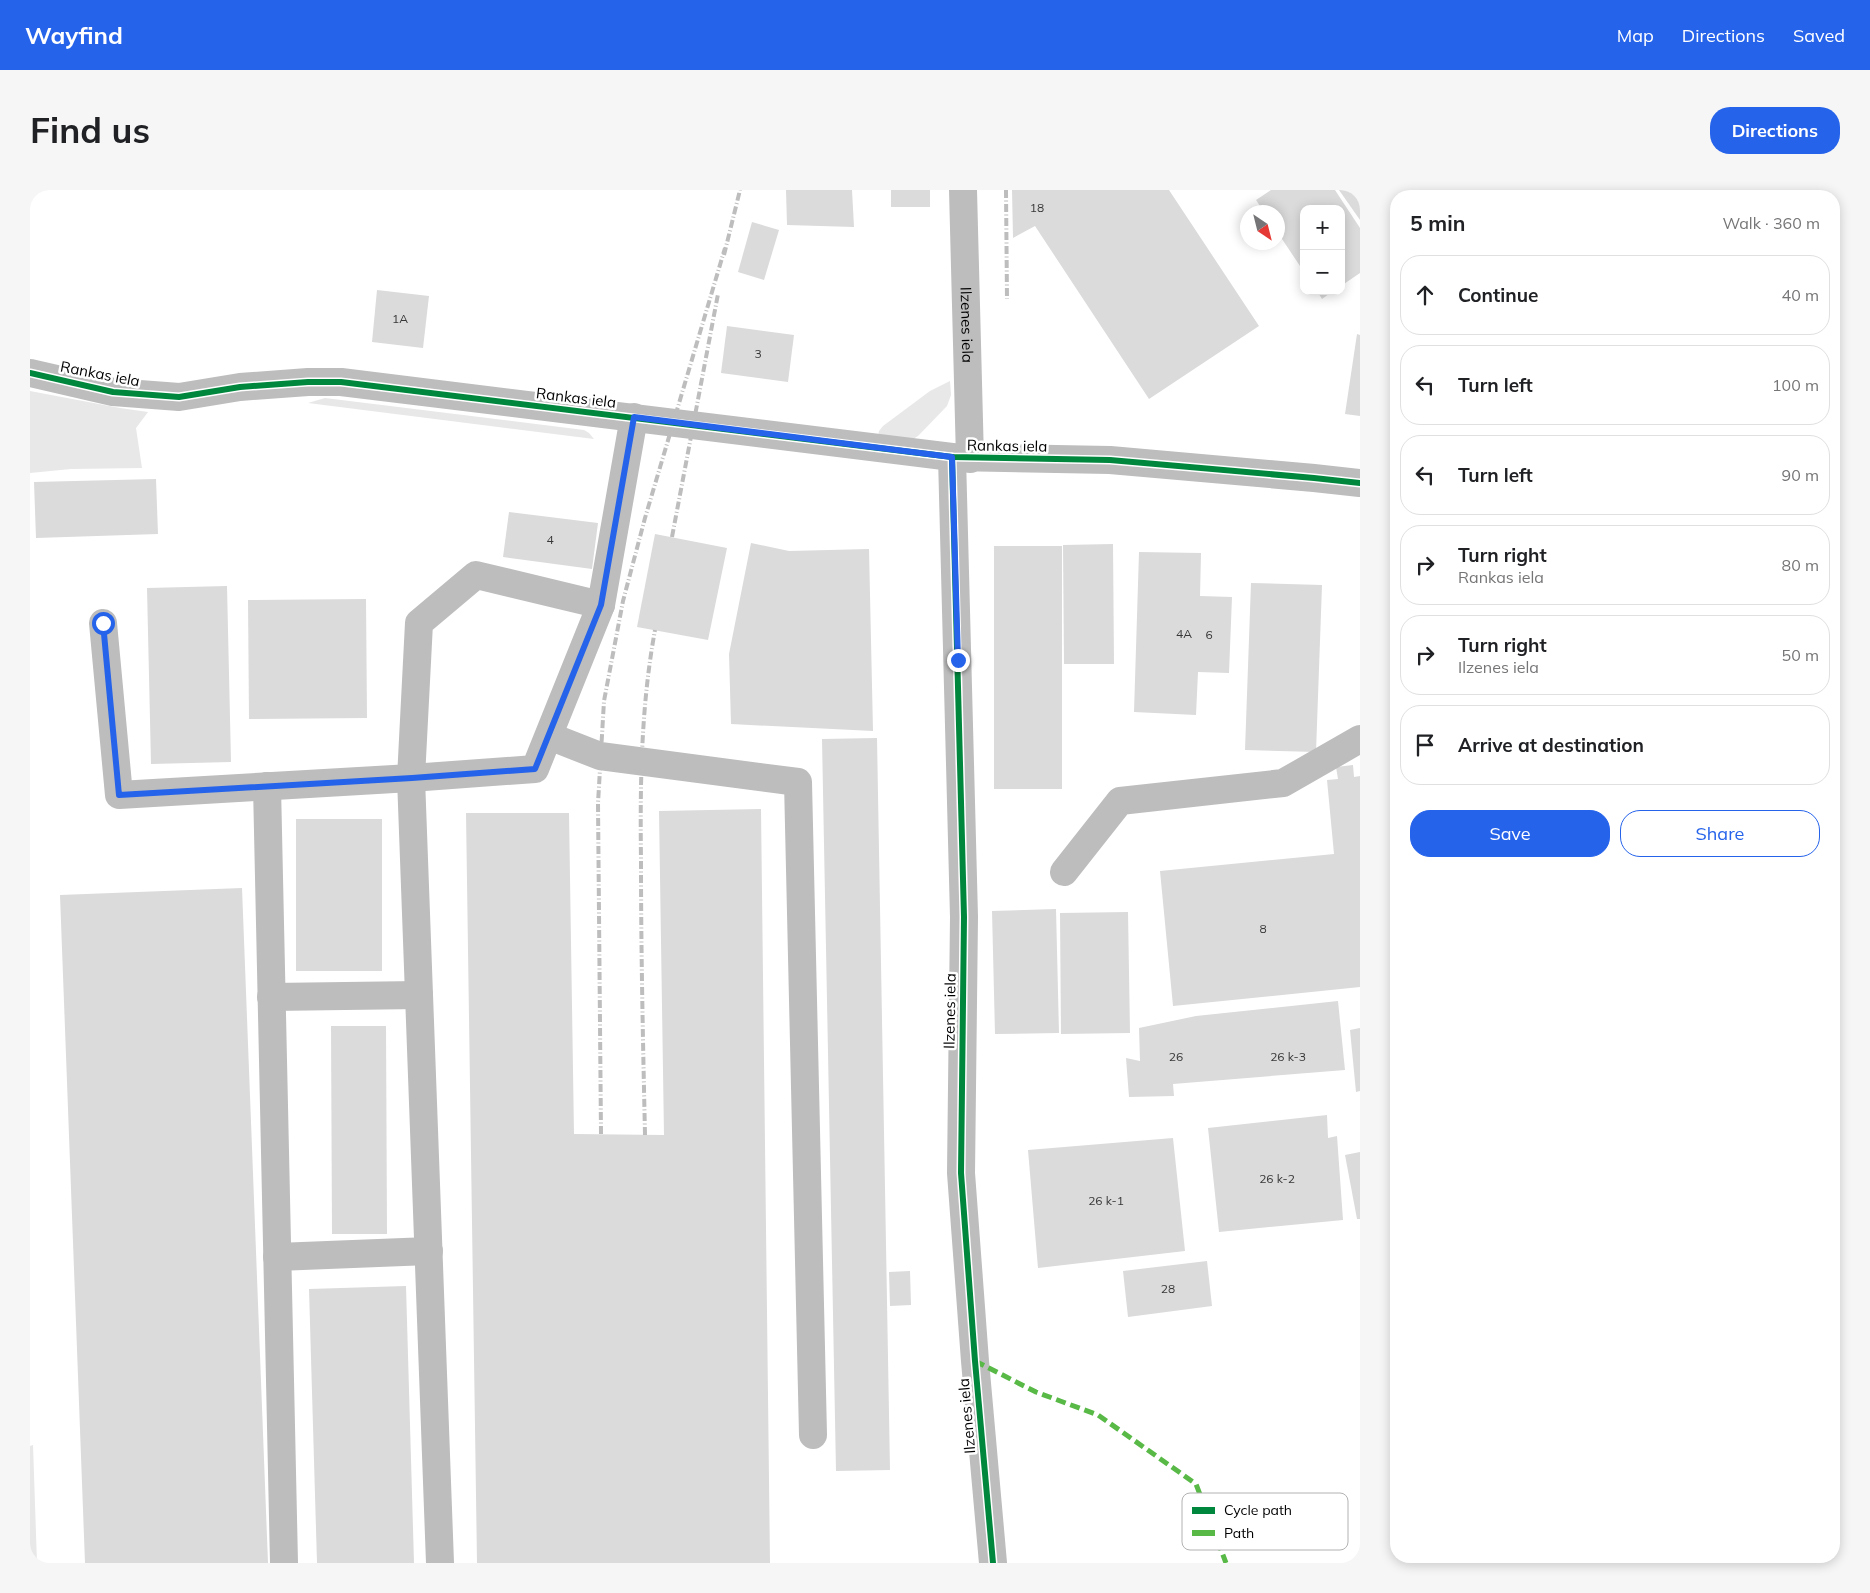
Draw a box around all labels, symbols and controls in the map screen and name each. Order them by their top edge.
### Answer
text: Wayfind [25,20,123,50]
text: Map [1617,24,1654,47]
text: Directions [1682,24,1765,47]
text: Saved [1793,24,1845,47]
button: Directions [1710,107,1840,154]
text: Find us [30,108,150,152]
house number: 18 [1030,200,1044,215]
north arrow [1240,205,1285,250]
map controls [1300,205,1345,295]
button: + [1300,205,1345,250]
text: 5 min [1410,210,1465,236]
text: Walk · 360 m [1722,213,1820,233]
button: − [1300,250,1345,295]
icon: ahead [1411,281,1439,309]
text: Continue [1458,283,1538,307]
text: 40 m [1782,285,1819,305]
street label: Ilzenes iela [957,287,977,363]
house number: 1A [392,311,408,326]
house number: 3 [754,346,762,361]
street label: Rankas iela [59,357,141,391]
icon: left [1411,371,1439,399]
text: Turn left [1458,373,1533,397]
text: 100 m [1772,375,1819,395]
street label: Rankas iela [535,383,617,412]
street label: Rankas iela [967,435,1047,456]
icon: left [1411,461,1439,489]
text: Turn left [1458,463,1533,487]
text: 90 m [1782,465,1819,485]
house number: 4 [546,532,554,547]
text: Turn right [1458,543,1547,567]
icon: right [1411,551,1439,579]
text: 80 m [1782,555,1819,575]
text: Rankas iela [1458,567,1544,587]
route start [92,612,115,635]
house number: 4A [1176,626,1192,641]
house number: 6 [1205,627,1213,642]
text: Turn right [1458,633,1547,657]
icon: right [1411,641,1439,669]
text: 50 m [1782,645,1819,665]
route end [947,649,970,672]
text: Ilzenes iela [1458,657,1539,677]
icon: arrive [1411,731,1439,759]
text: Arrive at destination [1458,733,1644,757]
button: Save [1410,810,1610,857]
button: Share [1620,810,1820,857]
house number: 8 [1259,921,1267,936]
street label: Ilzenes iela [939,973,960,1049]
house number: 26 [1169,1049,1183,1064]
house number: 26 k-3 [1270,1049,1306,1064]
house number: 26 k-2 [1259,1171,1295,1186]
house number: 26 k-1 [1088,1193,1124,1208]
house number: 28 [1161,1281,1175,1296]
street label: Ilzenes iela [954,1377,979,1455]
legend [1182,1493,1348,1550]
text: Cycle path [1224,1501,1292,1519]
text: Path [1224,1524,1254,1542]

